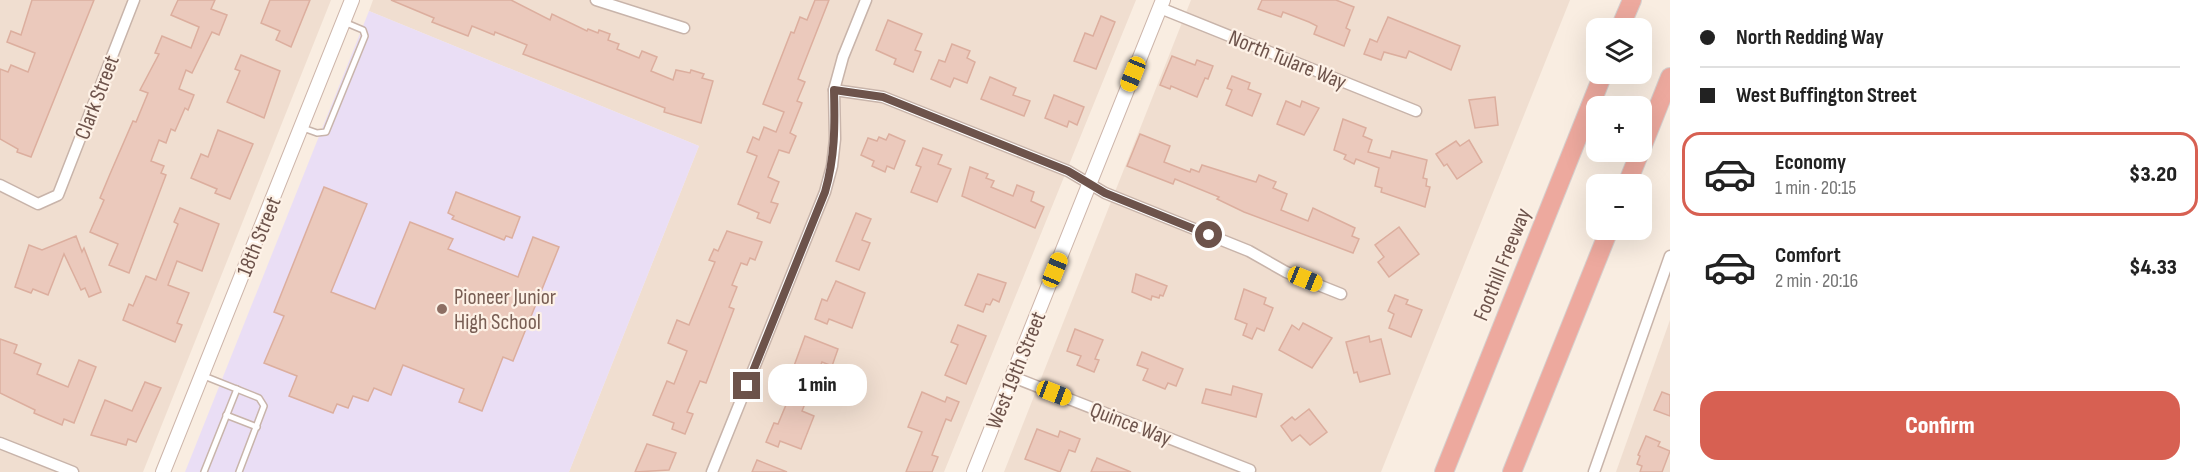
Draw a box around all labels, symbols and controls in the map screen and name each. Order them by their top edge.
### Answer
map controls [1586,18,1652,240]
button: layers [1586,18,1652,84]
text: North Redding Way [1736,24,1884,51]
street label: North Tulare Way [1225,25,1351,96]
street label: Clark Street [69,51,126,143]
car [1118,54,1148,94]
text: West Buffington Street [1736,82,1917,109]
button: + [1586,96,1652,162]
icon: car [1703,147,1757,201]
text: Economy [1775,149,1846,176]
text: $3.20 [2129,161,2177,188]
button: − [1586,174,1652,240]
text: 1 min · 20:15 [1775,176,1856,200]
street label: 18th Street [231,193,288,280]
street label: Foothill Freeway [1468,204,1537,325]
route start [1195,221,1222,248]
icon: car [1703,240,1757,294]
text: Comfort [1775,242,1841,269]
car [1040,250,1070,290]
text: $4.33 [2129,254,2177,281]
car [1285,264,1325,294]
text: 2 min · 20:16 [1775,269,1858,293]
place label: Pioneer Junior High School [454,284,556,336]
marker: Pioneer Junior High School [435,302,449,316]
street label: West 19th Street [981,308,1052,433]
callout: 1 min [768,365,867,407]
route end [733,372,760,399]
text: 1 min [798,373,837,397]
car [1034,378,1074,408]
button: Confirm [1700,391,2180,460]
street label: Quince Way [1086,397,1176,452]

